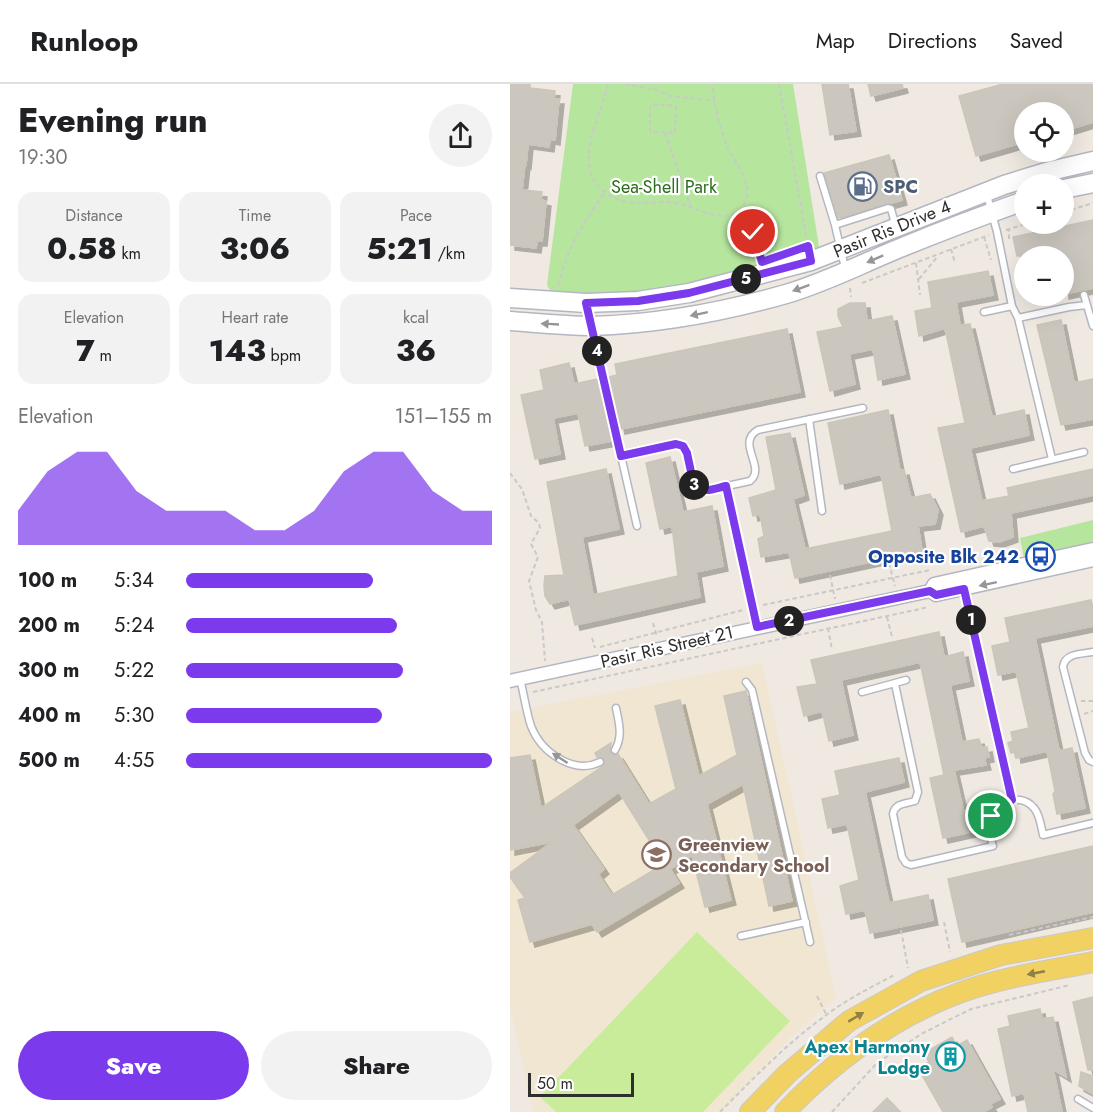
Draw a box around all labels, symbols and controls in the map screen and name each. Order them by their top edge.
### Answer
text: Runloop [30,21,138,62]
text: Map [816,26,855,56]
text: Directions [888,26,977,56]
text: Saved [1010,26,1063,56]
text: Evening run [18,97,208,144]
map controls [1014,102,1074,306]
button: locate [1014,102,1074,162]
button: share [429,104,492,167]
text: 19:30 [18,143,67,172]
fuel station icon: SPC [846,171,878,203]
park label: Sea-Shell Park [611,174,717,200]
place label: SPC [883,174,918,200]
button: + [1014,174,1074,234]
street label: Pasir Ris Drive 4 [829,194,955,264]
text: Distance [65,204,123,227]
text: Time [239,204,271,227]
text: Pace [400,204,432,227]
pin [727,206,778,257]
icon: check [736,215,769,248]
text: 0.58 [47,227,117,270]
text: 3:06 [220,227,290,270]
text: 5:21 [367,227,433,270]
text: km [117,242,141,265]
text: /km [433,242,465,265]
button: − [1014,246,1074,306]
one-way arrow [865,254,883,264]
pin: 5 [731,264,761,294]
text: 5 [741,267,751,290]
one-way arrow [792,284,810,294]
text: Elevation [64,306,124,329]
text: Heart rate [222,306,288,329]
text: kcal [403,306,429,329]
one-way arrow [689,310,708,319]
one-way arrow [541,319,560,328]
text: 7 [76,329,95,372]
text: 143 [209,329,266,372]
text: 36 [396,329,436,372]
pin: 4 [582,336,612,366]
text: 4 [591,339,603,362]
text: m [95,344,112,367]
text: bpm [266,344,301,367]
text: Elevation [18,402,93,431]
text: 151–155 m [395,402,492,431]
pin: 3 [679,470,709,500]
text: 3 [689,473,699,496]
bus stop icon: Opposite Blk 242 [1024,541,1056,573]
place label: Opposite Blk 242 [868,544,1019,570]
text: 100 m [18,566,77,595]
text: 5:34 [114,566,154,595]
one-way arrow [979,580,998,589]
pin: 1 [956,605,986,635]
pin: 2 [774,606,804,636]
text: 1 [967,608,975,631]
text: 2 [784,609,794,632]
text: 200 m [18,611,80,640]
text: 5:24 [114,611,154,640]
street label: Pasir Ris Street 21 [598,619,736,675]
text: 300 m [18,656,79,685]
text: 5:22 [114,656,154,685]
text: 400 m [18,701,81,730]
text: 5:30 [114,701,154,730]
text: 500 m [18,746,80,775]
text: 4:55 [114,746,154,775]
one-way arrow [552,752,568,763]
pin [965,790,1016,841]
icon: arrive [974,799,1007,832]
place label: Greenview Secondary School [678,832,829,879]
school or university icon: Greenview Secondary School [641,839,673,871]
one-way arrow [1026,969,1045,979]
one-way arrow [848,1012,864,1023]
button: Save [18,1031,249,1100]
button: Share [261,1031,492,1100]
place label: Apex Harmony Lodge [803,1034,931,1081]
building icon: Apex Harmony Lodge [935,1041,967,1073]
scale bar [528,1070,634,1098]
text: 50 m [537,1072,573,1095]

